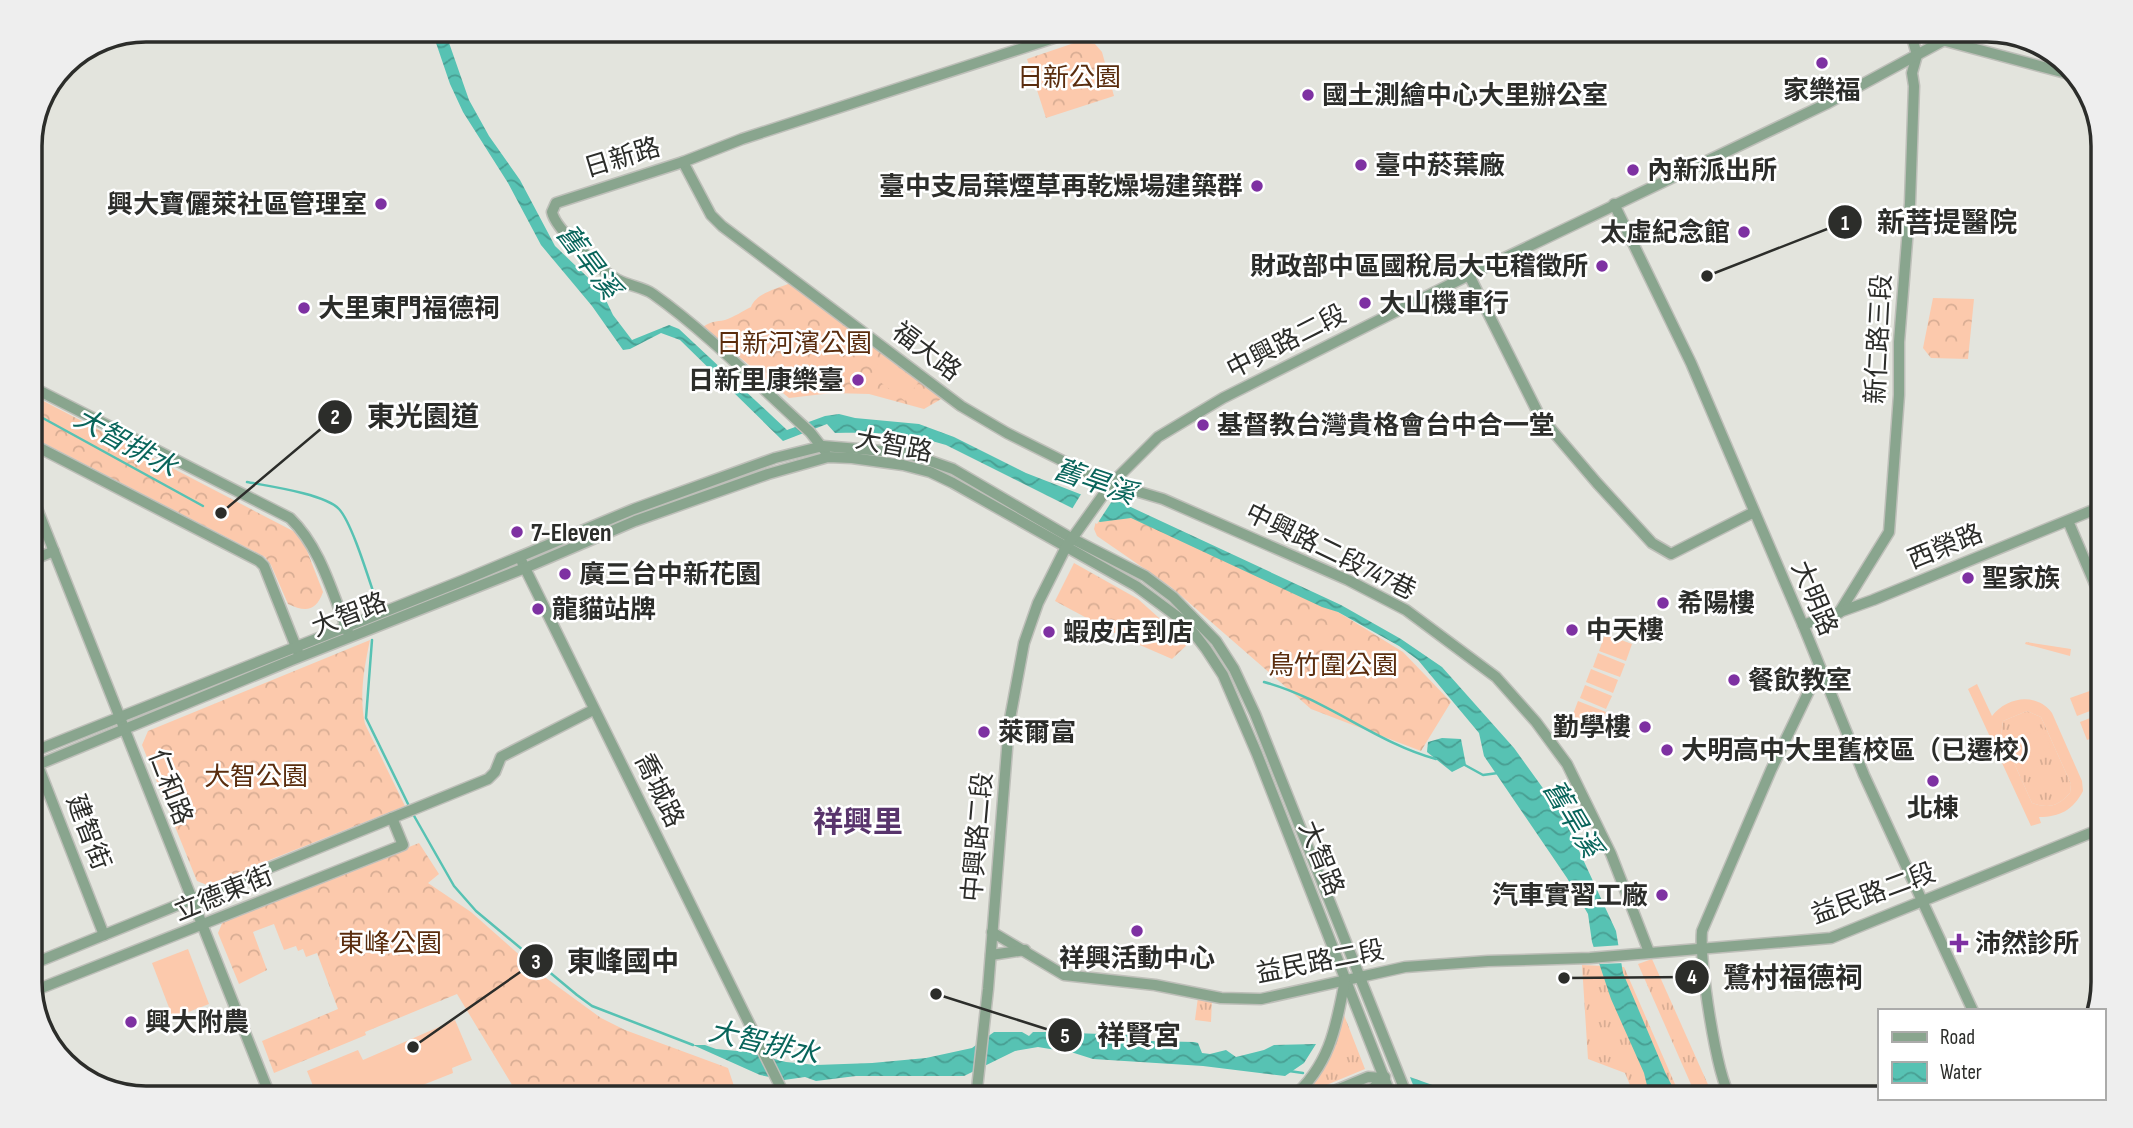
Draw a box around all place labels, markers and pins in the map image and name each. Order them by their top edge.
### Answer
marker: 家樂福 [1814,55,1830,71]
place label: 家樂福 [1783,76,1861,107]
place label: 國土測繪中心大里辦公室 [1322,81,1608,112]
marker: 國土測繪中心大里辦公室 [1300,87,1316,103]
place label: 臺中菸葉廠 [1375,151,1505,182]
place label: 內新派出所 [1647,156,1777,187]
marker: 臺中菸葉廠 [1353,157,1369,173]
marker: 內新派出所 [1625,162,1641,178]
place label: 臺中支局葉煙草再乾燥場建築群 [879,172,1243,203]
marker: 臺中支局葉煙草再乾燥場建築群 [1249,178,1265,194]
place label: 興大寶儷萊社區管理室 [107,190,367,221]
marker: 興大寶儷萊社區管理室 [373,196,389,212]
callout: 新菩提醫院 [1828,198,2031,247]
place label: 太虛紀念館 [1600,218,1730,249]
marker: 太虛紀念館 [1736,224,1752,240]
place label: 財政部中區國稅局大屯稽徵所 [1250,252,1588,283]
marker: 財政部中區國稅局大屯稽徵所 [1594,258,1610,274]
place label: 大山機車行 [1379,289,1509,320]
place label: 大里東門福德祠 [318,294,500,325]
marker: 大山機車行 [1357,295,1373,311]
marker: 大里東門福德祠 [296,300,312,316]
place label: 日新里康樂臺 [688,366,844,397]
marker: 日新里康樂臺 [850,372,866,388]
callout: 東光園道 [318,392,493,441]
place label: 基督教台灣貴格會台中合一堂 [1217,411,1555,442]
marker: 基督教台灣貴格會台中合一堂 [1195,417,1211,433]
place label: 7-Eleven [531,518,612,549]
marker: 7-Eleven [509,524,525,540]
place label: 廣三台中新花園 [579,560,761,591]
place label: 聖家族 [1982,564,2060,595]
marker: 廣三台中新花園 [557,566,573,582]
marker: 聖家族 [1960,570,1976,586]
place label: 希陽樓 [1677,589,1755,620]
place label: 龍貓站牌 [552,595,656,626]
marker: 希陽樓 [1655,595,1671,611]
marker: 龍貓站牌 [530,601,546,617]
place label: 中天樓 [1586,616,1664,647]
place label: 蝦皮店到店 [1063,618,1193,649]
marker: 中天樓 [1564,622,1580,638]
marker: 蝦皮店到店 [1041,624,1057,640]
place label: 餐飲教室 [1748,666,1852,697]
marker: 餐飲教室 [1726,672,1742,688]
place label: 勤學樓 [1553,713,1631,744]
place label: 萊爾富 [998,718,1076,749]
marker: 勤學樓 [1637,719,1653,735]
marker: 萊爾富 [976,724,992,740]
place label: 大明高中大里舊校區（已遷校） [1681,736,2045,767]
marker: 大明高中大里舊校區（已遷校） [1659,742,1675,758]
marker: 北棟 [1925,773,1941,789]
place label: 北棟 [1907,794,1959,825]
place label: 汽車實習工廠 [1492,881,1648,912]
marker: 汽車實習工廠 [1654,887,1670,903]
marker: 祥興活動中心 [1129,923,1145,939]
place label: 沛然診所 [1975,929,2079,960]
marker: 沛然診所 [1949,933,1969,953]
callout: 東峰國中 [518,937,693,986]
place label: 祥興活動中心 [1059,944,1215,975]
callout: 鷺村福德祠 [1674,952,1877,1001]
place label: 興大附農 [145,1008,249,1039]
callout: 祥賢宮 [1048,1011,1195,1060]
marker: 興大附農 [123,1014,139,1030]

